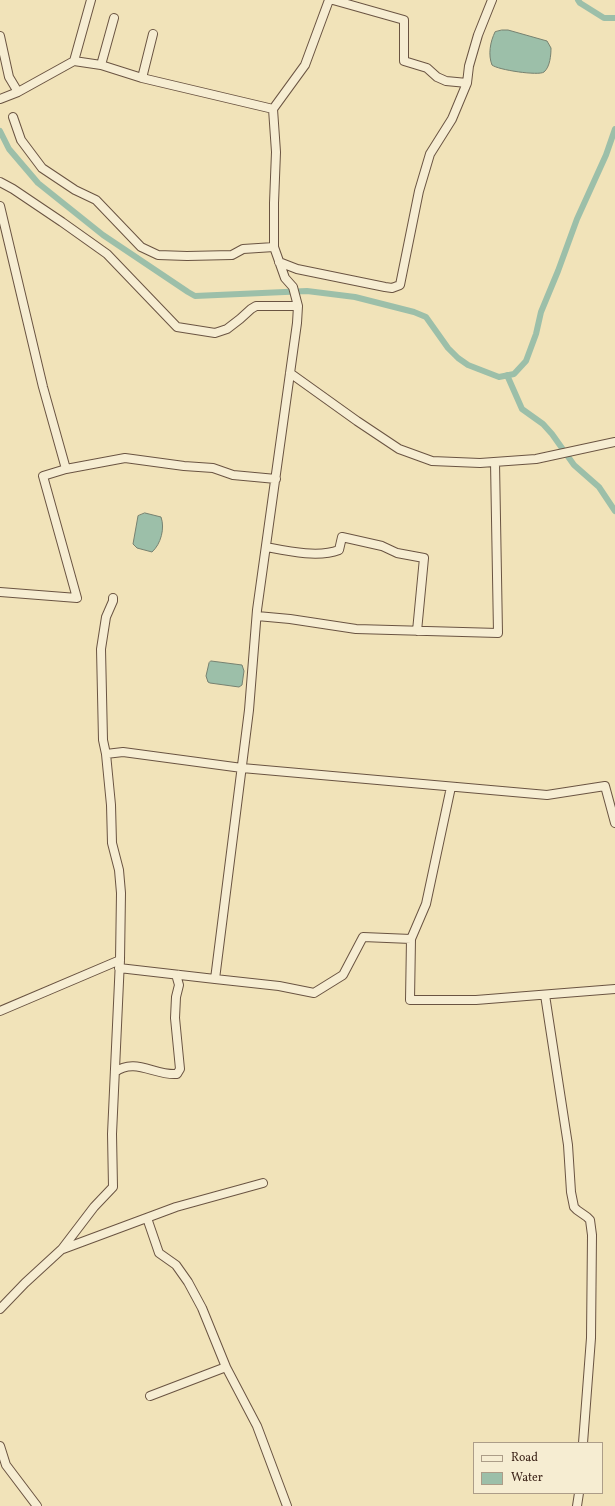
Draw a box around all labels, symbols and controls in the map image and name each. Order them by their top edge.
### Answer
legend [473,1442,603,1494]
text: Road [511,1450,538,1466]
text: Water [511,1470,543,1486]

